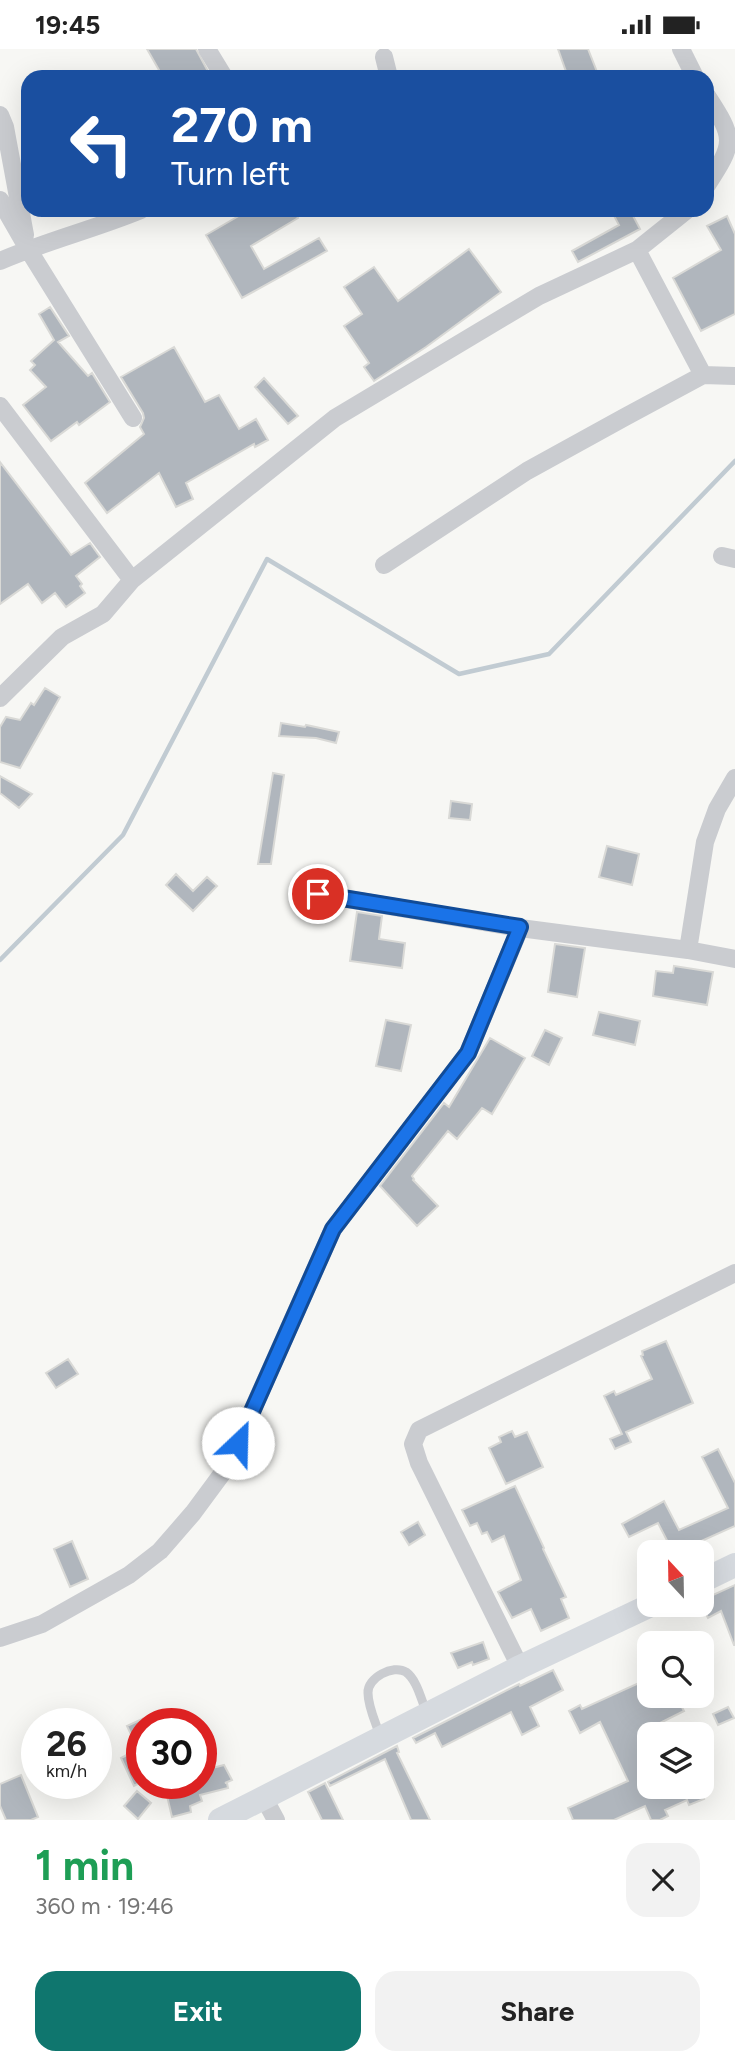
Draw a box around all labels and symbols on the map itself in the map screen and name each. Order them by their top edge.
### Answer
pin [288,864,348,924]
position arrow [201,1406,275,1480]
north arrow [637,1540,714,1617]
speed limit sign: 30 [126,1708,217,1799]

